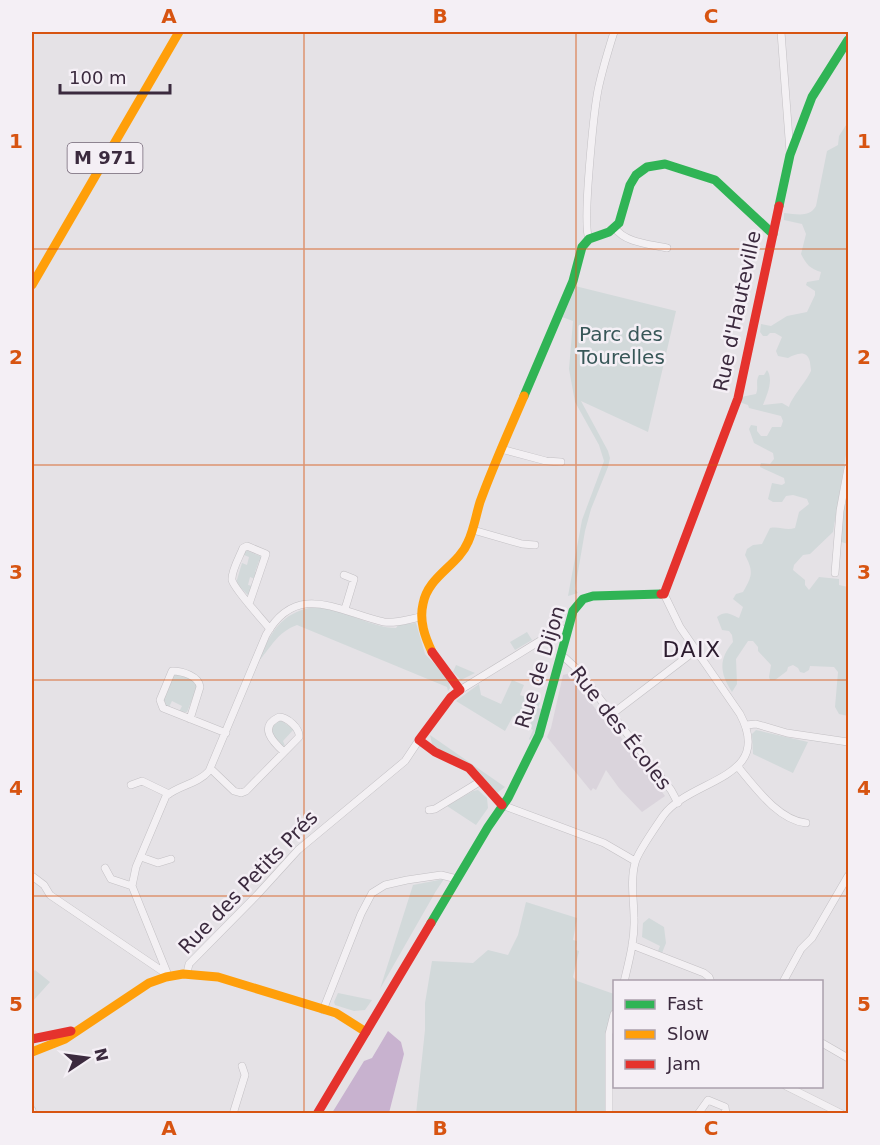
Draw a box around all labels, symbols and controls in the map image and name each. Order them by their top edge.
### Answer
text: A [161,4,177,28]
text: B [432,4,448,28]
text: C [704,4,718,28]
scale bar [60,57,170,95]
text: 100 m [69,67,127,88]
text: 1 [9,129,23,153]
text: 1 [857,129,871,153]
road number: M 971 [68,143,142,173]
street label: Rue d'Hauteville [708,229,766,393]
park label: Parc des Tourelles [576,322,665,369]
text: 2 [9,345,23,369]
text: 2 [857,345,871,369]
text: 3 [9,560,23,584]
text: 3 [857,560,871,584]
street label: Rue de Dijon [510,603,570,731]
district label: DAIX [662,637,722,662]
street label: Rue des Écoles [565,661,677,795]
text: 4 [9,776,23,800]
text: 4 [857,776,871,800]
street label: Rue des Petits Prés [173,805,323,959]
legend [613,980,823,1088]
text: 5 [9,992,23,1016]
text: 5 [857,992,871,1016]
text: Fast [667,993,703,1014]
text: Slow [667,1023,709,1044]
north arrow [57,1028,117,1088]
text: N [90,1046,112,1063]
text: Jam [666,1053,701,1074]
text: A [161,1116,177,1140]
text: B [432,1116,448,1140]
text: C [704,1116,718,1140]

